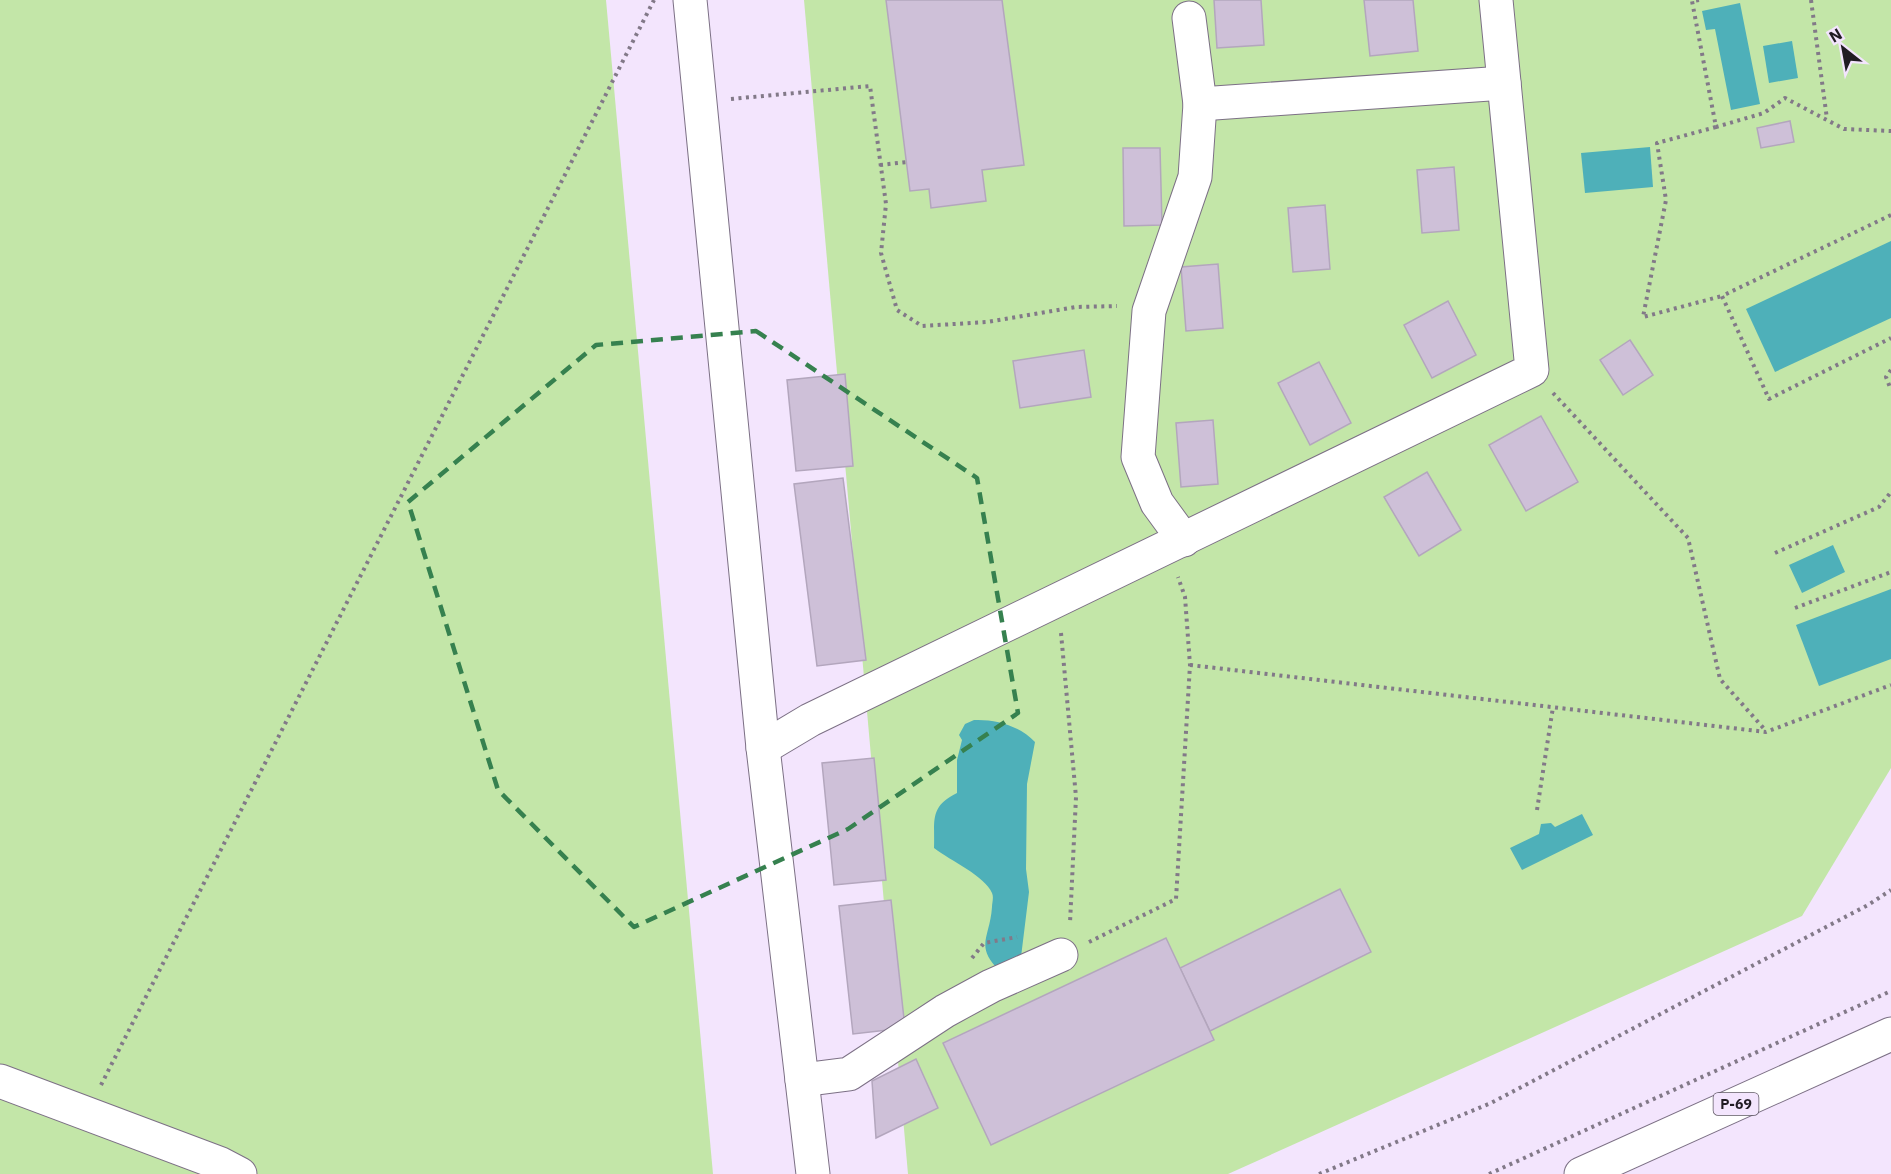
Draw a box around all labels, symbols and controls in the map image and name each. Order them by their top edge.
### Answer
north arrow [1813,18,1873,78]
text: N [1825,24,1845,47]
road number: Р-69 [1714,1093,1758,1115]

